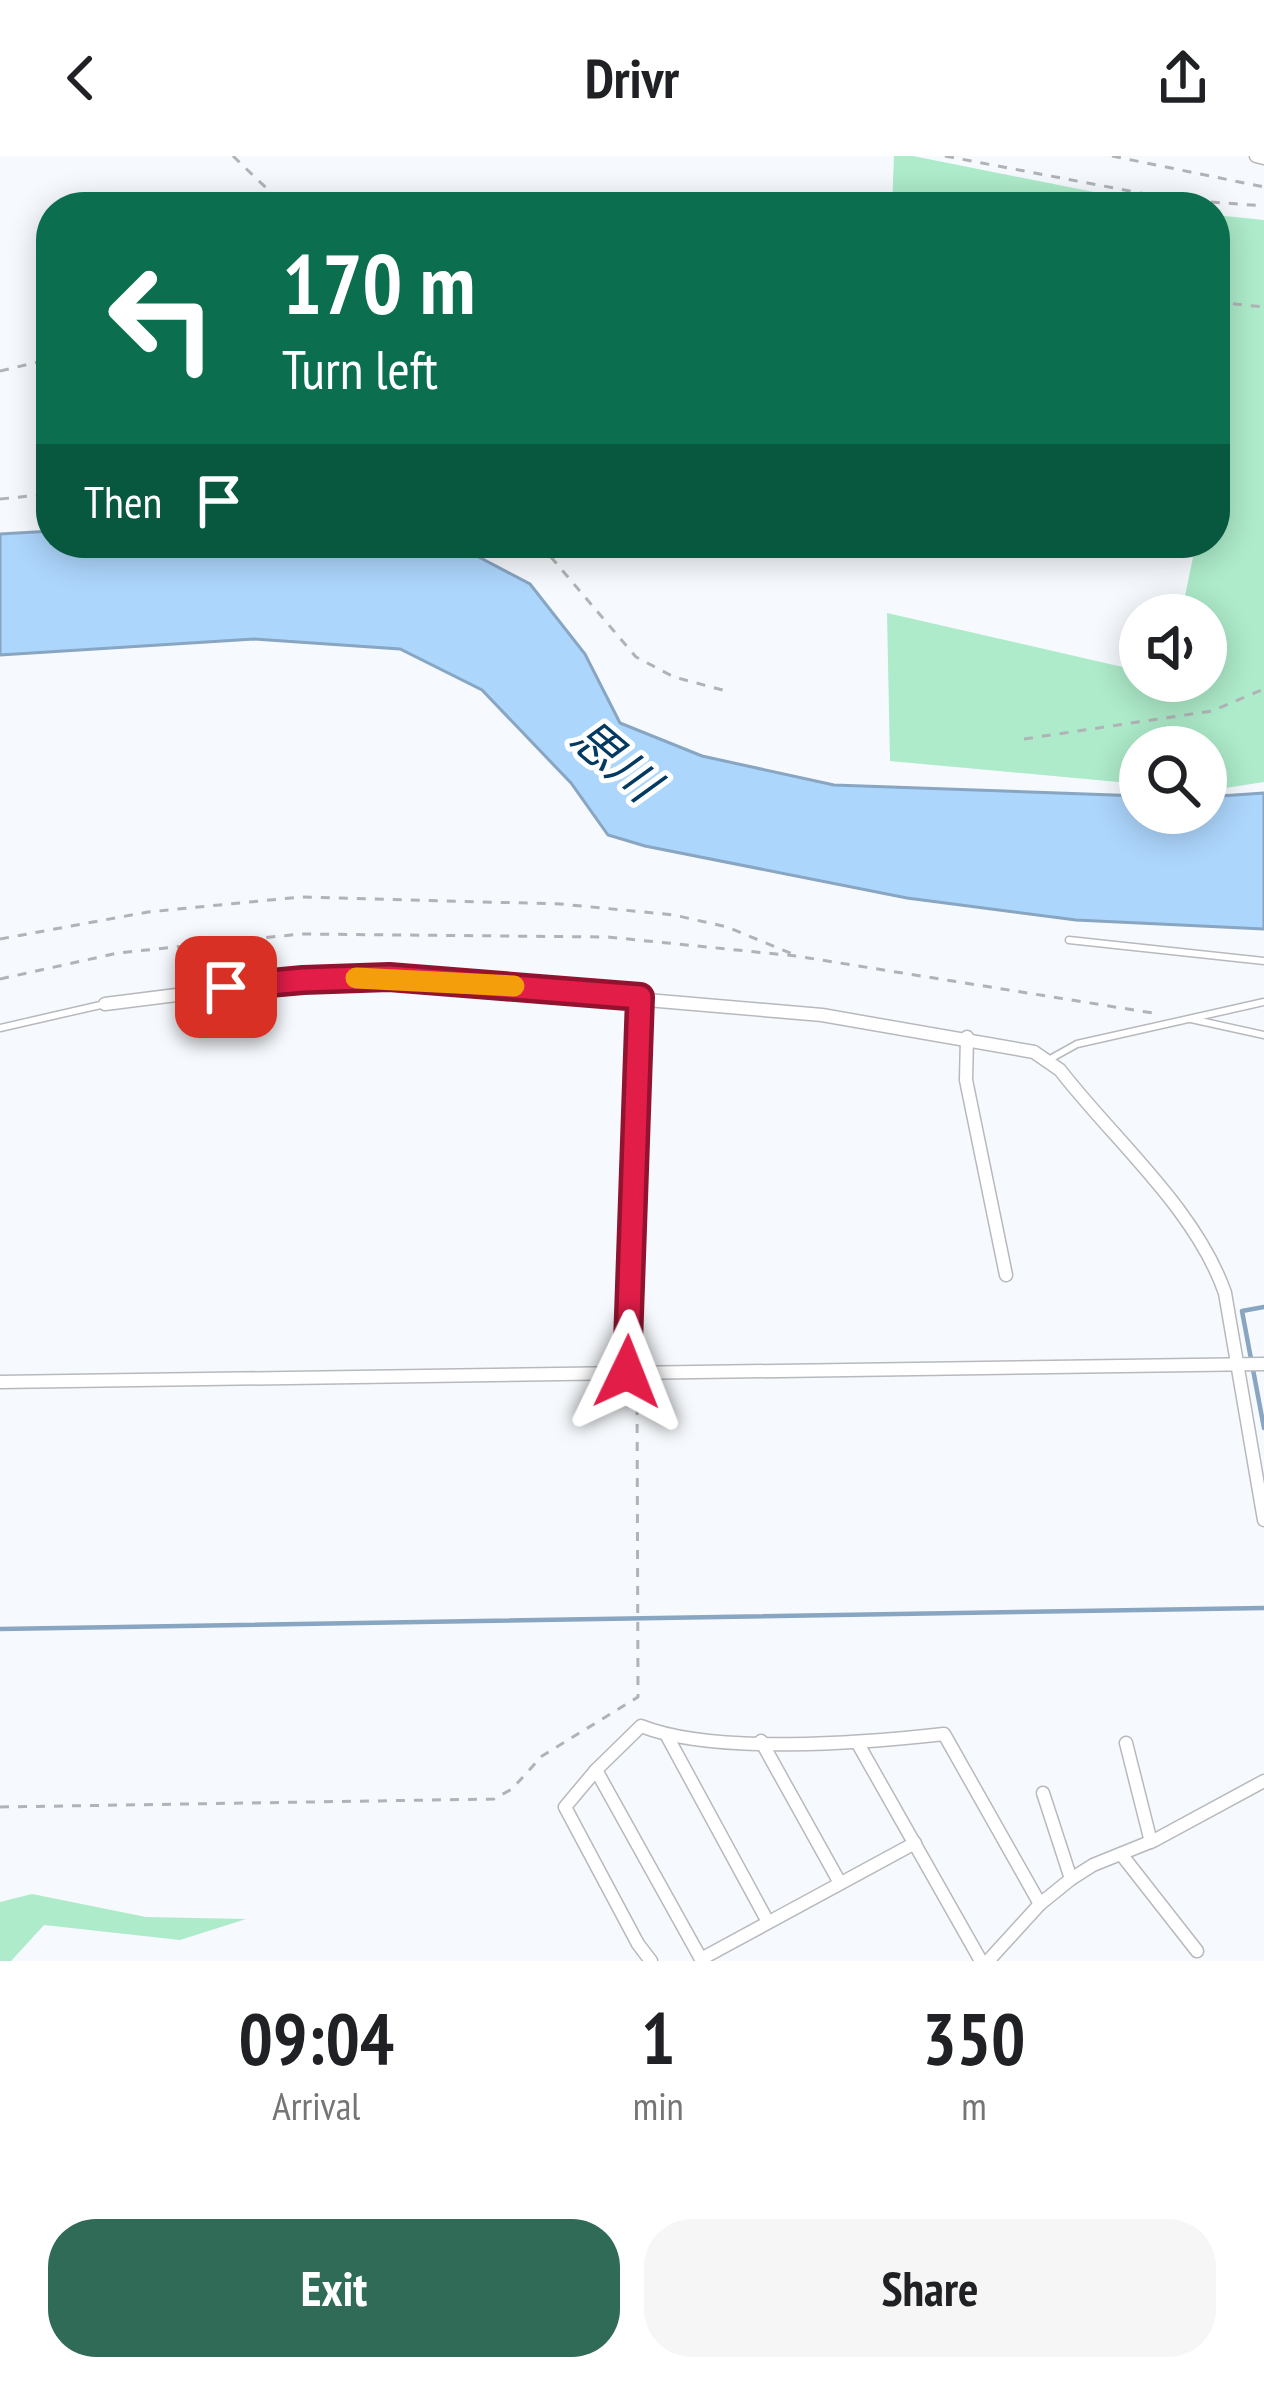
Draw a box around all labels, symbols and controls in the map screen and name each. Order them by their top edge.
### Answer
text: Drivr [585,43,679,113]
icon: back [48,45,114,111]
icon: share [1150,45,1216,111]
text: 170 m [282,228,475,337]
icon: left [84,240,240,396]
text: Turn left [282,334,438,404]
icon: arrive [186,468,252,534]
text: Then [84,472,162,530]
map controls [1119,594,1227,834]
button: sound [1119,594,1227,702]
water label: 思川 [559,705,676,817]
button: search [1119,726,1227,834]
pin [175,936,277,1038]
icon: arrive [193,954,259,1020]
position arrow [564,1309,690,1435]
text: 09:04 [239,1991,394,2084]
text: 1 [641,1991,675,2084]
text: 350 [922,1991,1025,2084]
text: Arrival [272,2080,360,2131]
text: min [633,2080,684,2131]
text: m [961,2080,987,2131]
button: Exit [48,2219,620,2357]
button: Share [644,2219,1216,2357]

